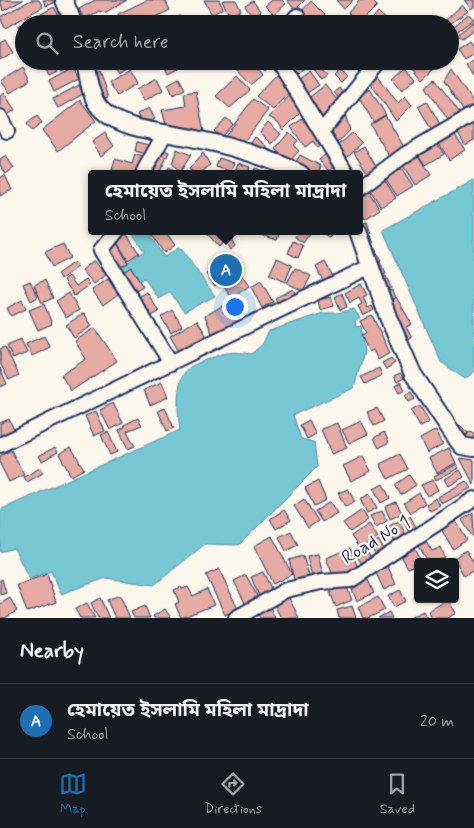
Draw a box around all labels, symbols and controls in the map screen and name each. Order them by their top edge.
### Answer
search box [15,15,459,70]
icon: search [33,29,61,57]
text: Search here [73,30,169,55]
popup [88,170,363,235]
text: হেমায়েত ইসলামি মহিলা মাদ্রাদা [105,179,346,204]
text: School [105,205,146,226]
pin: A [210,251,242,289]
your location [222,294,248,320]
street label: Road No 1 [337,510,415,570]
map controls [414,558,459,603]
button: layers [414,558,459,603]
text: Nearby [20,637,84,665]
text: হেমায়েত ইসলামি মহিলা মাদ্রাদা [67,698,309,723]
text: A [31,711,41,732]
text: 20 m [420,711,454,732]
text: School [67,724,108,745]
tab: Map [59,770,87,818]
tab: Directions [205,770,262,818]
tab: Saved [380,770,415,818]

